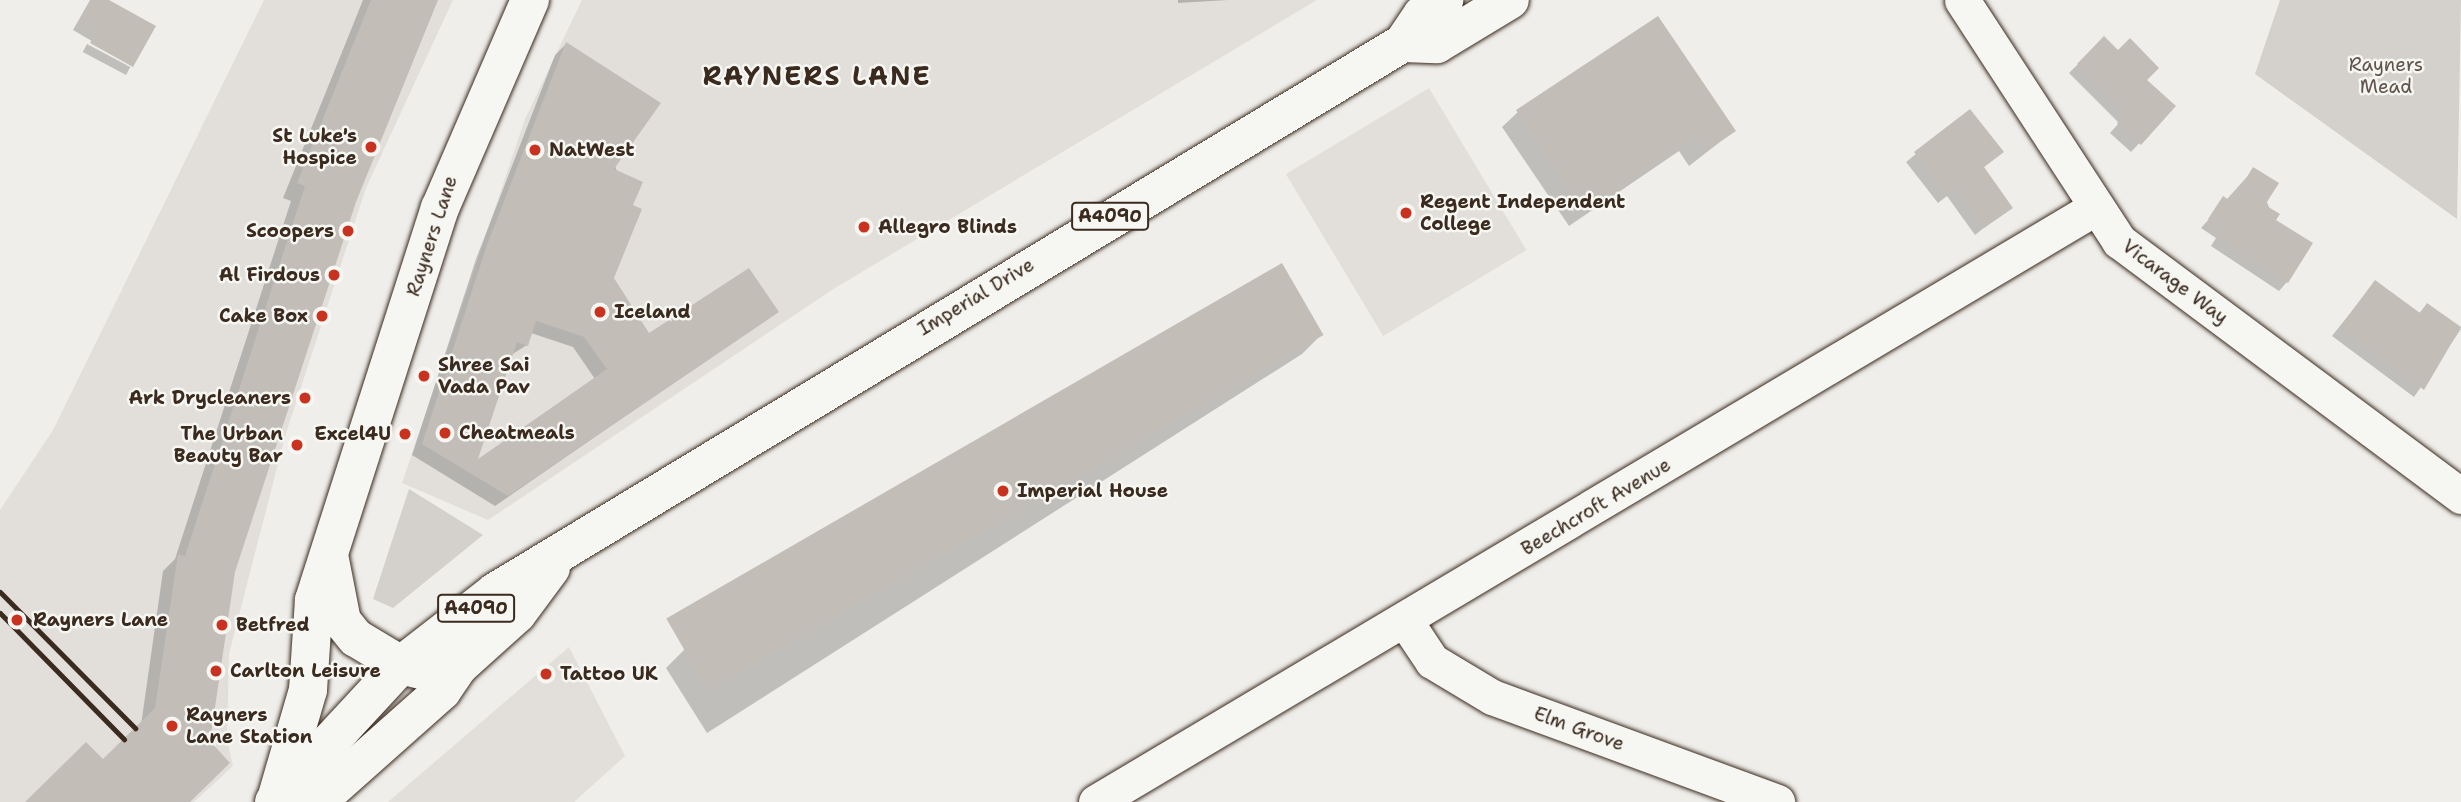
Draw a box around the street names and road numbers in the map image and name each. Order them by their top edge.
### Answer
street label: Rayners Lane [402,173,462,299]
road number: A4090 [1070,202,1150,230]
street label: Vicarage Way [2118,235,2232,329]
street label: Imperial Drive [914,253,1038,341]
street label: Beechcroft Avenue [1517,453,1675,561]
road number: A4090 [436,594,516,622]
street label: Elm Grove [1531,702,1627,756]

